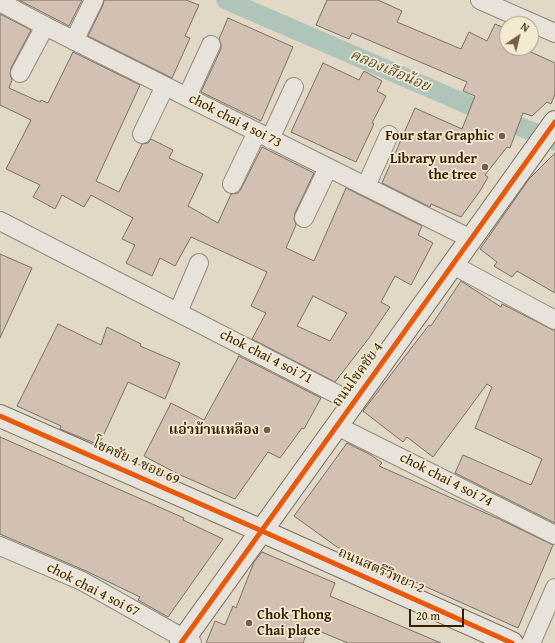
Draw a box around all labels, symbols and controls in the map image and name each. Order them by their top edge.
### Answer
north arrow [499,16,539,56]
text: N [518,18,533,36]
water label: คลองเสือน้อย [347,46,433,96]
street label: chok chai 4 soi 73 [186,90,284,152]
place label: Four star Graphic [385,128,494,144]
marker: Four star Graphic [497,131,507,141]
place label: Library under the tree [390,151,477,184]
marker: Library under the tree [480,162,490,172]
street label: chok chai 4 soi 71 [217,326,315,388]
street label: ถนนโชคชัย 4 [329,339,387,411]
place label: แอ่วบ้านเหลือง [169,422,259,438]
marker: แอ่วบ้านเหลือง [262,425,272,435]
street label: โชคชัย 4 ซอย 69 [90,435,182,489]
street label: chok chai 4 soi 74 [397,449,495,511]
street label: ถนนสตรีวิทยา 2 [335,544,427,598]
street label: chok chai 4 soi 67 [44,559,142,621]
scale bar [411,601,466,627]
place label: Chok Thong Chai place [257,607,331,640]
text: 20 m [416,607,440,624]
marker: Chok Thong Chai place [244,618,254,628]

